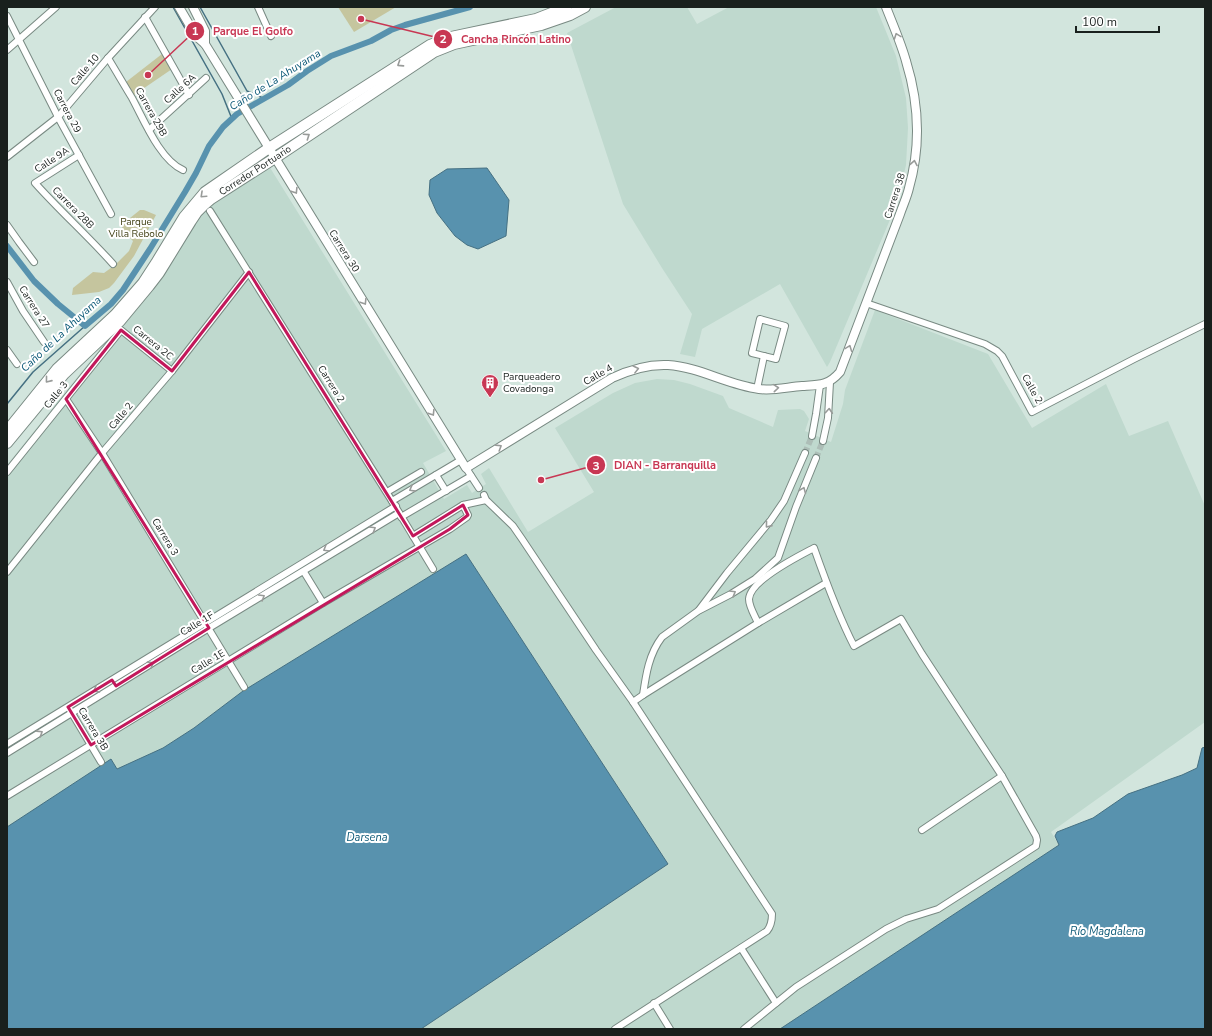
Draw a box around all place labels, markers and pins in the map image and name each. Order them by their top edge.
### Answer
callout: Parque El Golfo [185,19,301,42]
callout: Cancha Rincón Latino [433,28,579,51]
place label: Parqueadero Covadonga [503,370,561,396]
building icon: Parqueadero Covadonga [480,373,500,398]
callout: DIAN - Barranquilla [586,454,724,477]

